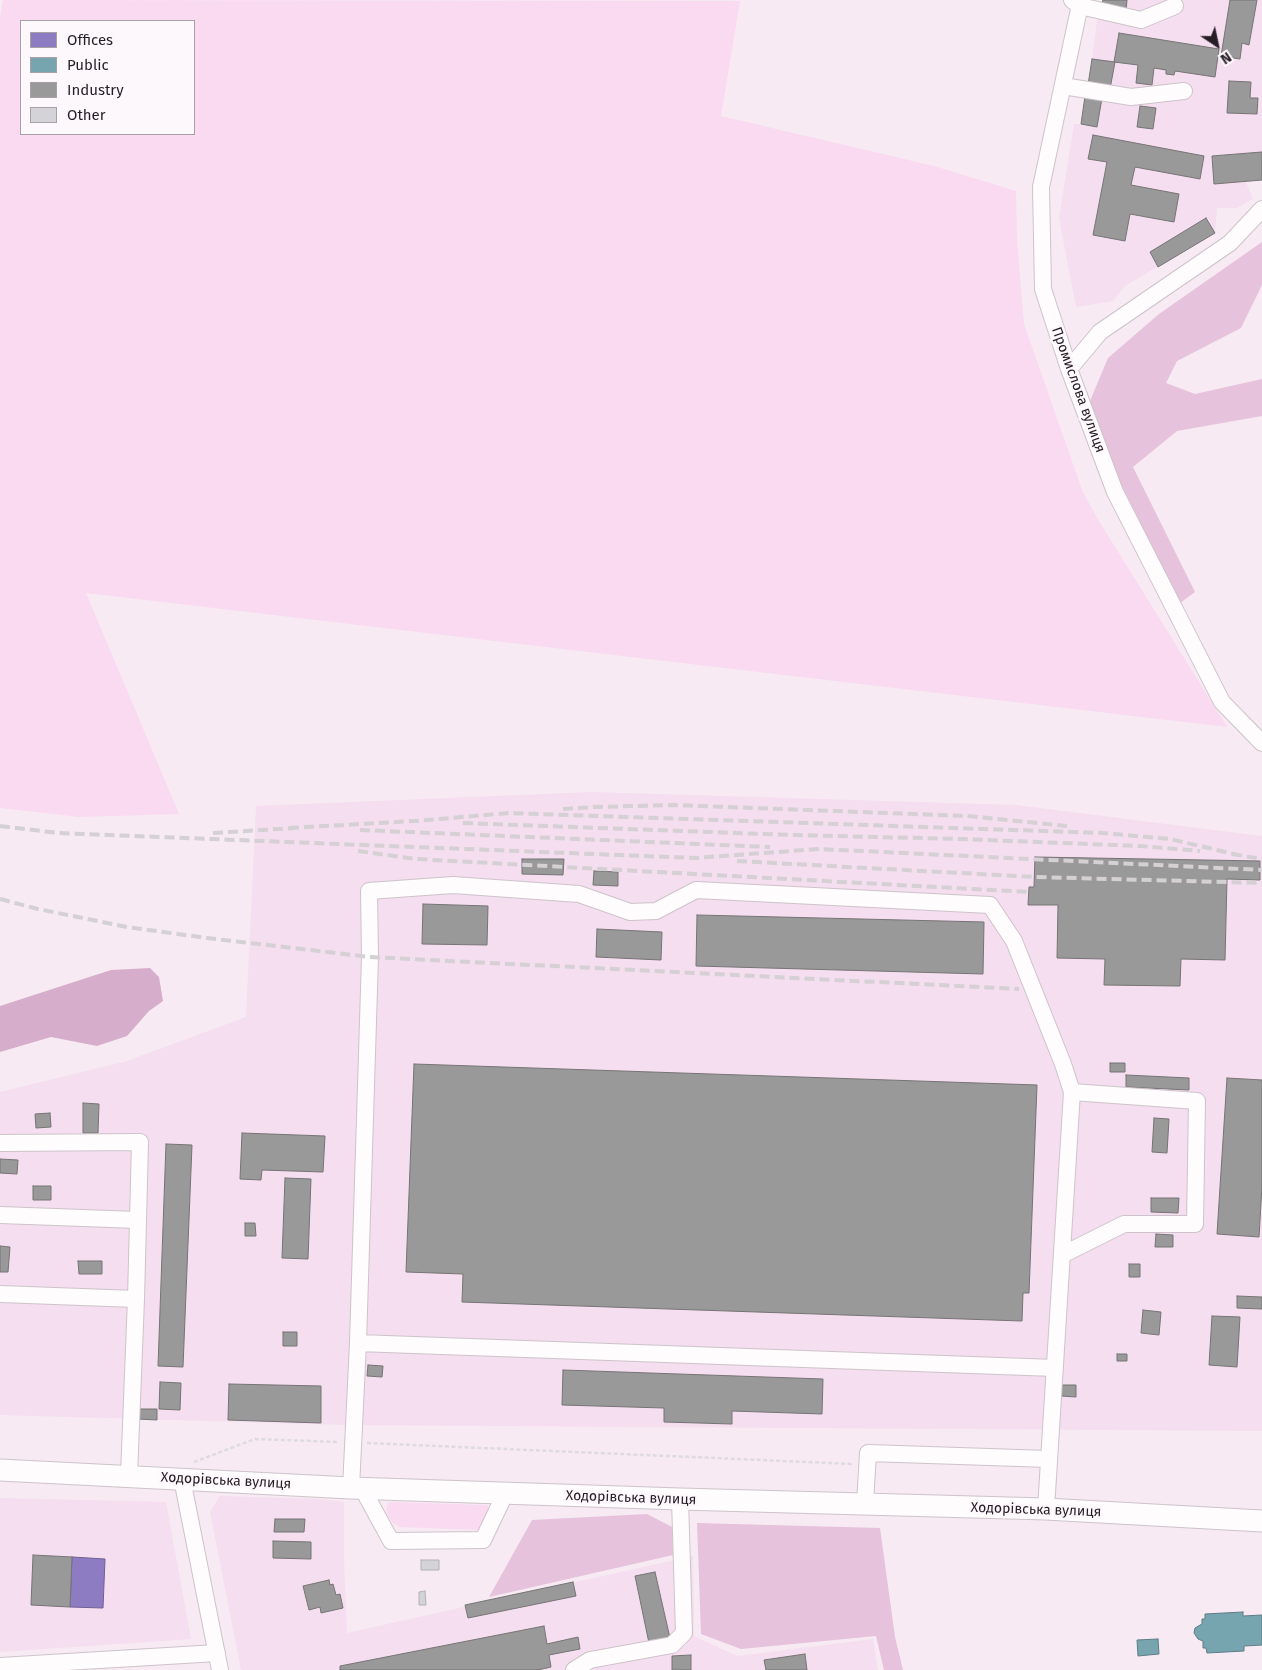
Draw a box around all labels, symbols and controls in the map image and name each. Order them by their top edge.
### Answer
legend [20,20,195,135]
north arrow [1192,20,1242,70]
text: Offices [67,31,113,49]
text: N [1217,48,1234,67]
text: Public [67,56,109,74]
text: Industry [67,81,124,99]
text: Other [67,106,106,124]
street label: Промислова вулиця [1047,325,1109,455]
street label: Ходорівська вулиця [160,1469,292,1493]
street label: Ходорівська вулиця [565,1487,697,1509]
street label: Ходорівська вулиця [970,1499,1102,1521]

